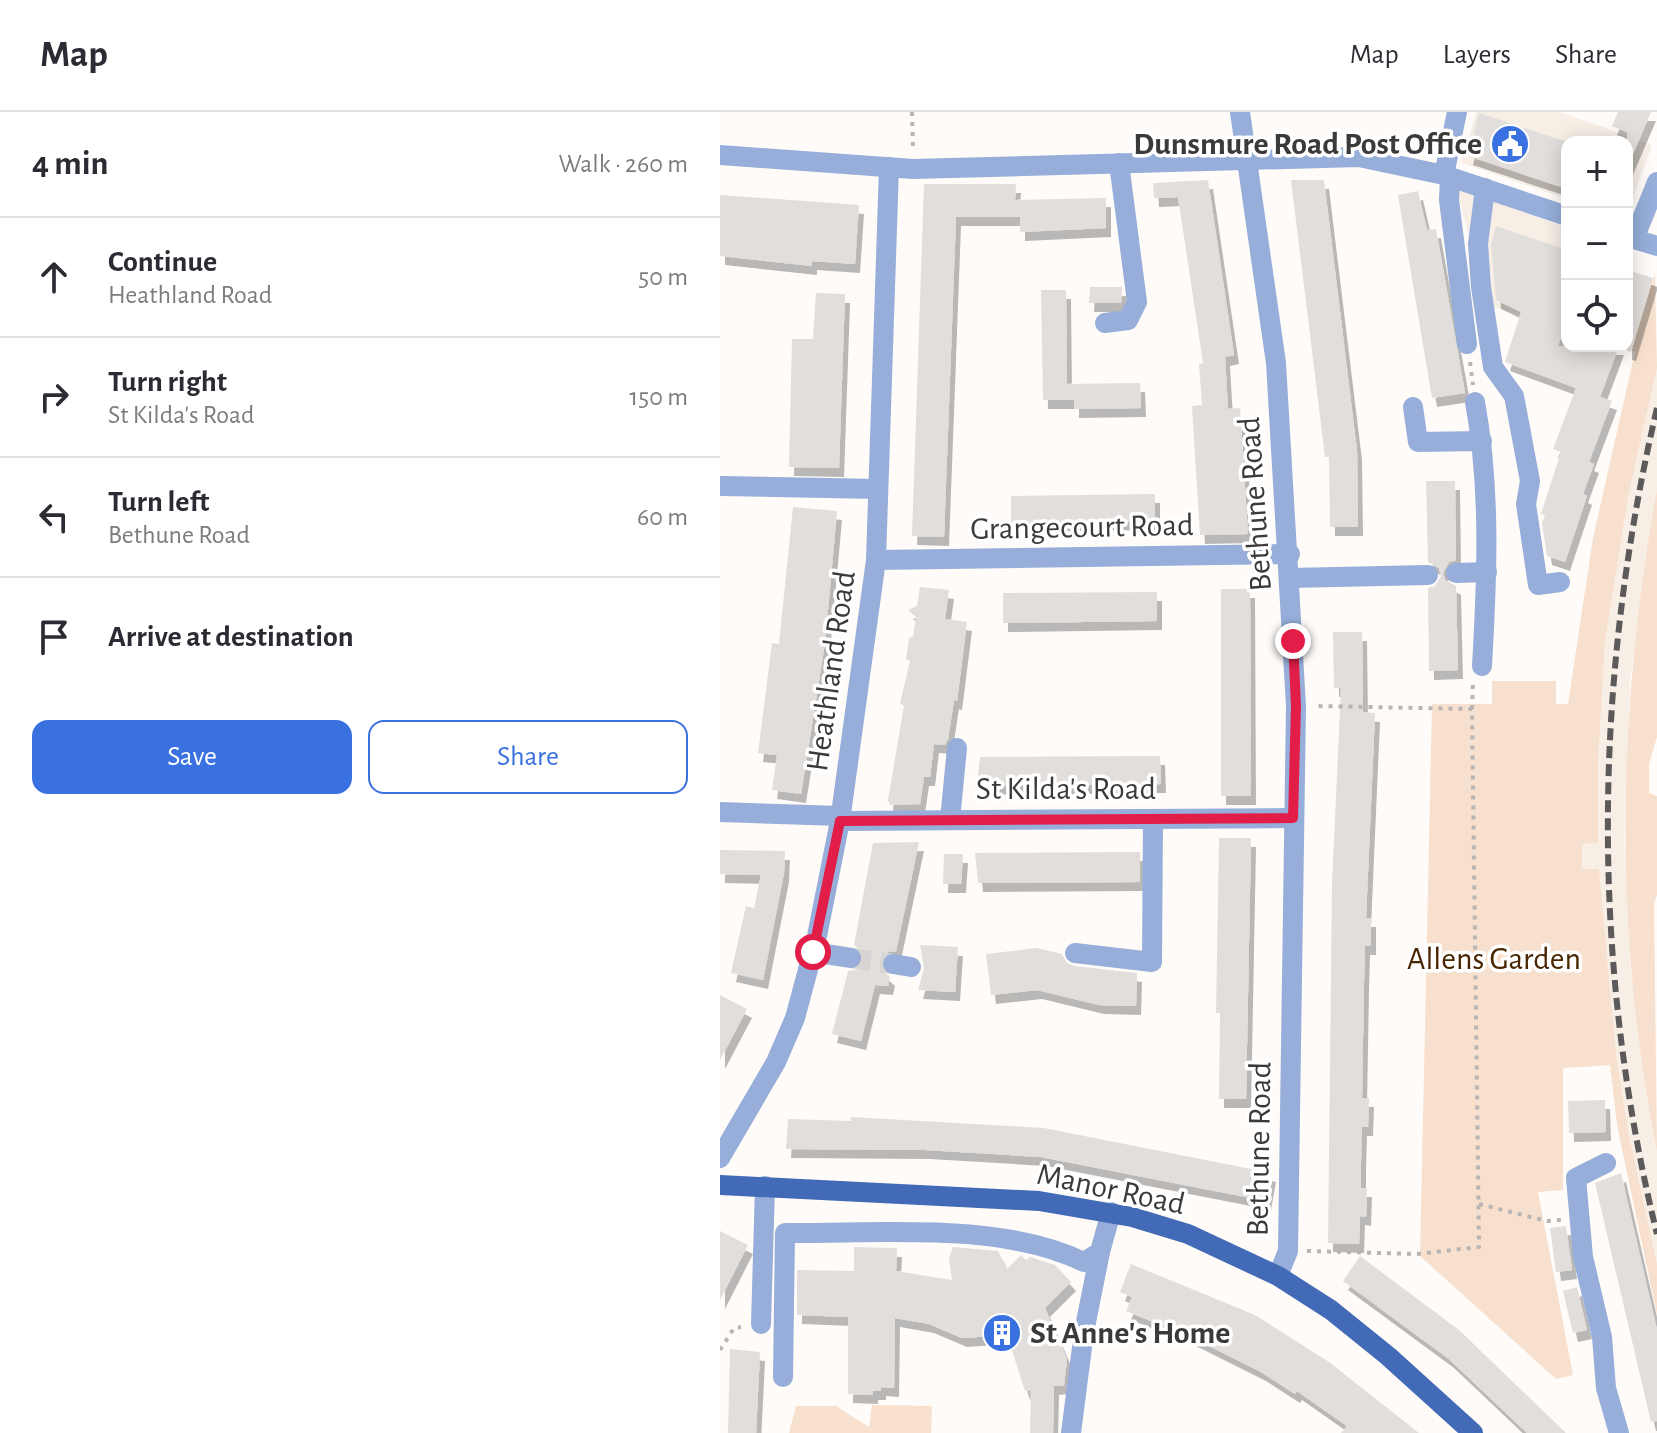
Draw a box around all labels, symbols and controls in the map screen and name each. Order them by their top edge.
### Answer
text: Map [40,36,108,74]
text: Map [1350,41,1399,69]
text: Layers [1443,41,1511,69]
text: Share [1555,41,1617,69]
public building icon: Dunsmure Road Post Office [1489,123,1531,165]
place label: Dunsmure Road Post Office [1133,128,1482,160]
map controls [1561,136,1633,352]
button: + [1561,136,1633,208]
text: 4 min [32,147,109,181]
text: Walk · 260 m [558,151,688,177]
button: − [1561,208,1633,280]
text: Continue [108,247,217,277]
icon: ahead [32,255,76,299]
text: 50 m [638,264,688,290]
button: locate [1561,280,1633,352]
text: Heathland Road [108,282,272,308]
text: Turn right [108,367,227,397]
icon: right [32,375,76,419]
text: 150 m [629,384,688,410]
text: St Kilda's Road [108,402,255,428]
street label: Bethune Road [1233,416,1277,592]
text: Turn left [108,487,209,517]
icon: left [32,495,76,539]
text: 60 m [637,504,688,530]
street label: Grangecourt Road [970,509,1194,545]
text: Bethune Road [108,522,250,548]
street label: Heathland Road [801,569,861,773]
icon: arrive [32,615,76,659]
text: Arrive at destination [108,622,354,652]
route end [1275,623,1311,659]
button: Save [32,720,352,794]
button: Share [368,720,688,794]
street label: St Kilda's Road [976,773,1156,805]
route start [795,934,831,970]
park label: Allens Garden [1407,943,1581,975]
street label: Bethune Road [1241,1061,1277,1237]
street label: Manor Road [1034,1158,1188,1220]
building icon: St Anne's Home [981,1312,1023,1354]
place label: St Anne's Home [1030,1317,1230,1349]

